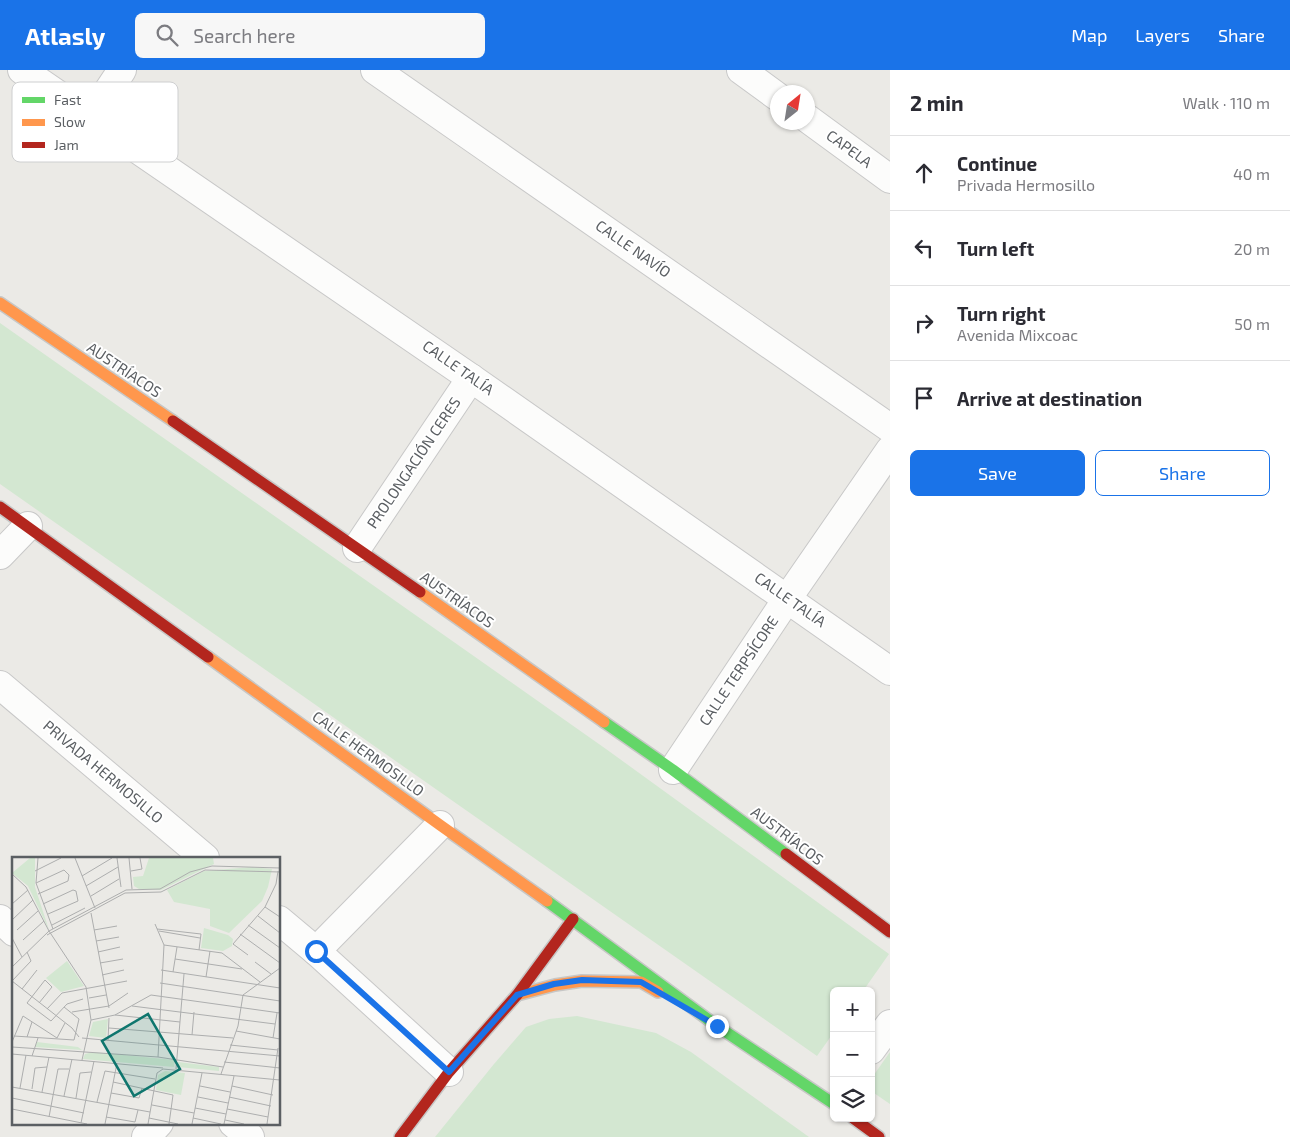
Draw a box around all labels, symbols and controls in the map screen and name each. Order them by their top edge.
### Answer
search box [135,13,485,58]
text: Atlasly [25,21,105,50]
icon: search [153,21,181,49]
text: Search here [193,24,295,47]
text: Map [1071,24,1107,46]
text: Layers [1135,24,1190,46]
text: Share [1218,24,1265,46]
legend [12,82,178,162]
north arrow [770,85,815,130]
text: 2 min [910,90,964,115]
text: Fast [54,91,81,108]
text: Walk · 110 m [1183,93,1270,112]
text: Slow [54,113,86,130]
street label: CAPELA [823,126,877,171]
text: Jam [54,136,79,153]
text: Continue [957,152,1037,175]
icon: ahead [910,159,938,187]
text: 40 m [1233,164,1270,183]
text: Privada Hermosillo [957,175,1095,194]
street label: CALLE NAVÍO [593,216,675,281]
icon: left [910,234,938,262]
text: Turn left [957,237,1034,260]
text: 20 m [1234,239,1270,258]
text: Turn right [957,302,1045,325]
icon: right [910,309,938,337]
text: 50 m [1234,314,1270,333]
text: Avenida Mixcoac [957,325,1078,344]
street label: CALLE TALÍA [419,336,498,399]
street label: AUSTRÍACOS [84,338,165,401]
icon: arrive [910,384,938,412]
text: Arrive at destination [957,387,1142,410]
street label: PROLONGACIÓN CERES [363,393,464,531]
button: Save [910,450,1085,496]
button: Share [1095,450,1270,496]
street label: AUSTRÍACOS [417,567,498,631]
street label: CALLE TALÍA [751,568,830,631]
street label: CALLE TERPSÍCORE [695,612,782,729]
street label: CALLE HERMOSILLO [309,707,428,800]
street label: PRIVADA HERMOSILLO [40,716,167,827]
street label: AUSTRÍACOS [748,802,827,868]
inset map [12,857,280,1124]
route start [305,940,328,963]
map controls [830,987,875,1122]
button: + [830,987,875,1032]
route end [706,1015,729,1038]
button: − [830,1032,875,1077]
button: layers [830,1077,875,1122]

